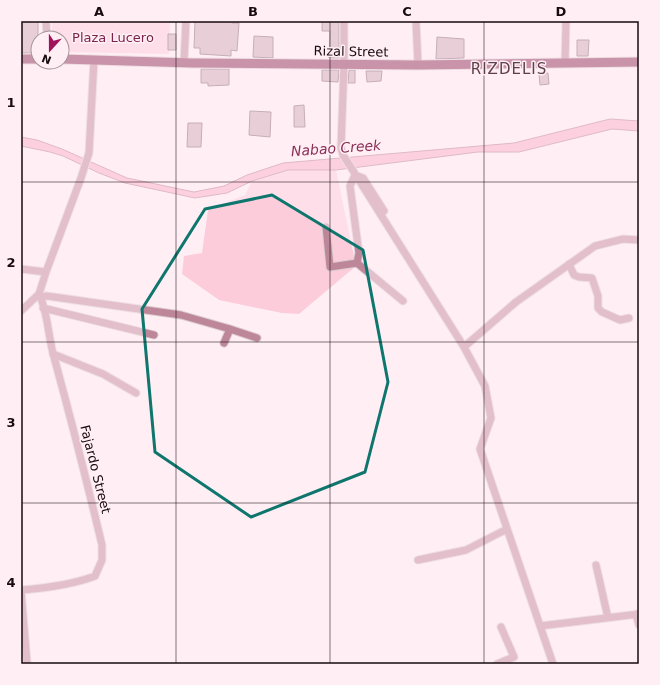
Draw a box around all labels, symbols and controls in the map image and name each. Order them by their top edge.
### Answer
text: A [94,4,104,19]
text: B [248,4,258,19]
text: C [402,4,412,19]
text: D [556,4,567,19]
north arrow [30,30,70,70]
park label: Plaza Lucero [72,30,154,45]
street label: Rizal Street [314,43,388,60]
text: N [40,51,53,67]
district label: RIZDELIS [471,60,547,78]
text: 1 [6,95,16,110]
water label: Nabao Creek [290,137,383,159]
text: 2 [6,255,16,270]
text: 3 [6,415,16,430]
street label: Fajardo Street [77,423,114,515]
text: 4 [6,575,16,590]

